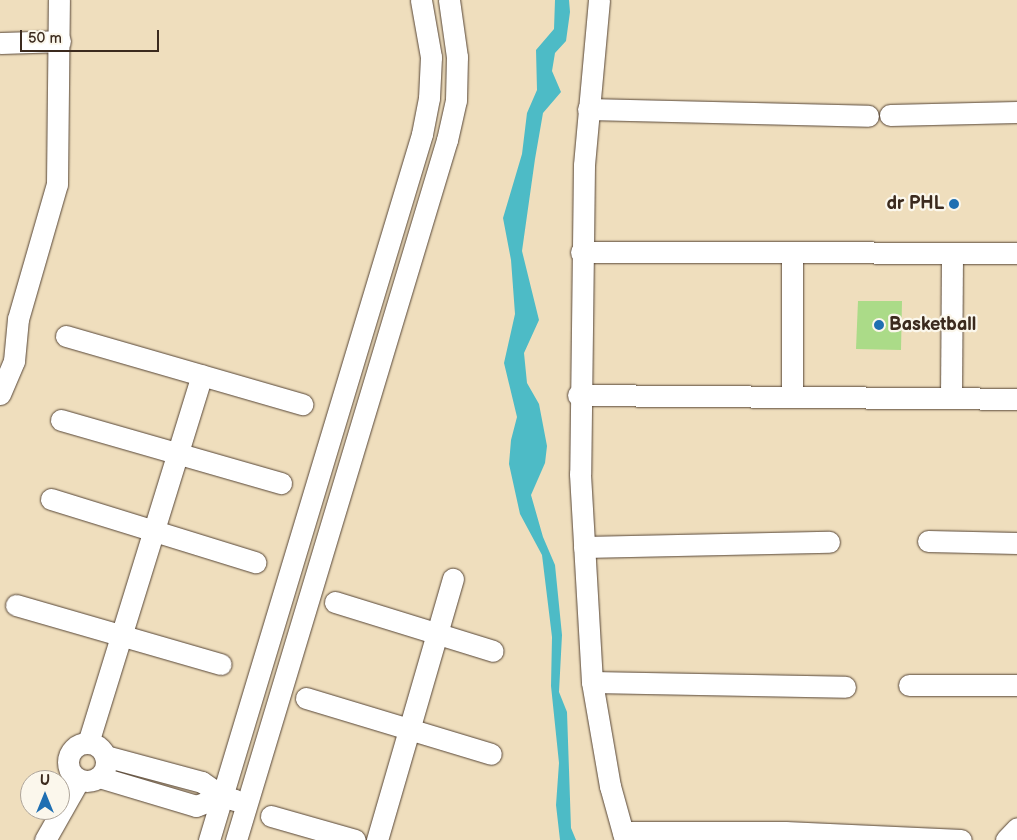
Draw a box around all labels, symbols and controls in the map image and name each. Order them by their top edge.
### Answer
scale bar [22,20,161,52]
text: 50 m [28,29,62,48]
place label: dr PHL [886,193,944,215]
marker: dr PHL [948,198,960,210]
place label: Basketball [889,314,976,336]
marker: Basketball [873,319,885,331]
north arrow [20,770,70,820]
text: U [40,772,50,789]

